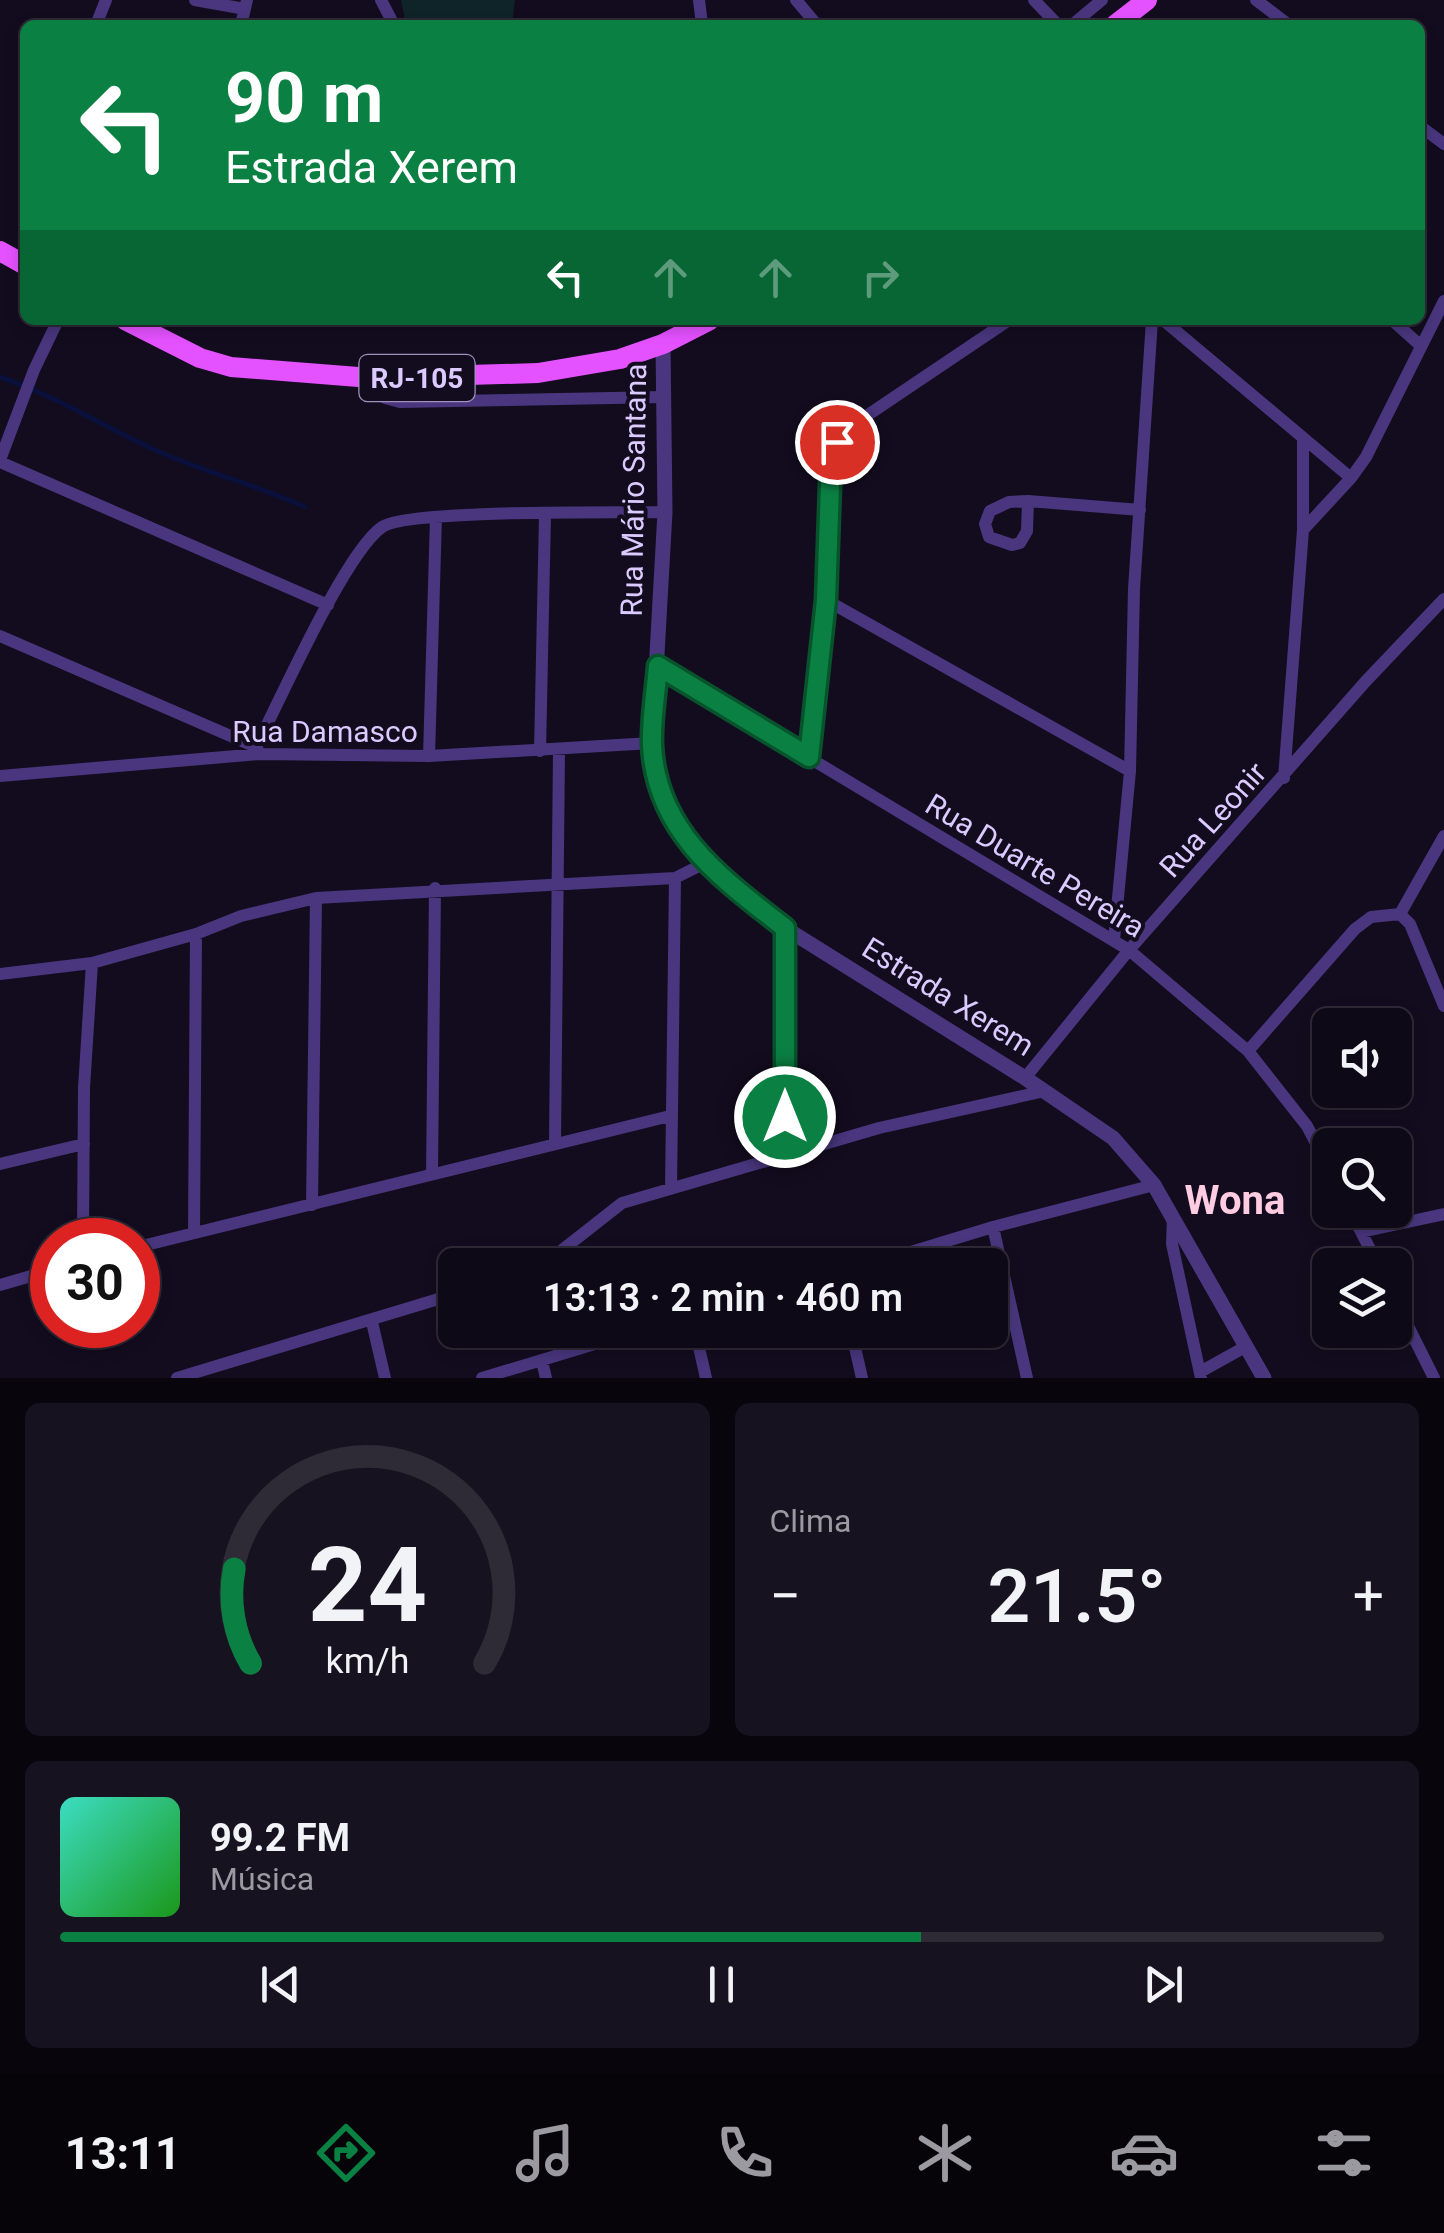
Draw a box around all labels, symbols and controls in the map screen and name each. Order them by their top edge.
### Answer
text: 90 m [225,57,383,139]
icon: left [60,60,190,190]
text: Estrada Xerem [225,141,518,194]
icon: left [538,250,593,305]
icon: ahead [643,250,698,305]
icon: ahead [748,250,803,305]
icon: right [853,250,908,305]
road number: RJ-105 [360,355,474,401]
street label: Rua Mário Santana [614,363,653,617]
pin [795,400,880,485]
icon: arrive [810,415,865,470]
street label: Rua Damasco [232,714,418,749]
street label: Rua Leonir [1152,755,1273,884]
street label: Rua Duarte Pereira [920,786,1151,945]
street label: Estrada Xerem [856,930,1040,1063]
map controls [1312,1008,1412,1348]
button: sound [1312,1008,1412,1108]
position arrow [733,1065,837,1169]
button: search [1312,1128,1412,1228]
district label: Wona [1185,1177,1285,1224]
speed limit sign: 30 [30,1218,160,1348]
button: layers [1312,1248,1412,1348]
text: 13:13 · 2 min · 460 m [543,1276,903,1320]
text: Clima [770,1502,851,1540]
text: 24 [308,1525,427,1646]
text: 21.5° [987,1552,1166,1640]
text: − [770,1564,801,1628]
text: + [1353,1564,1384,1628]
text: km/h [325,1640,409,1682]
text: 99.2 FM [210,1816,350,1860]
text: Música [210,1860,314,1898]
icon: previous [253,1957,308,2012]
icon: pause [694,1957,749,2012]
icon: next [1136,1957,1191,2012]
icon: directions [311,2118,381,2188]
icon: music [510,2118,580,2188]
icon: phone [710,2118,780,2188]
icon: climate [910,2118,980,2188]
icon: car [1109,2118,1179,2188]
icon: filters [1309,2118,1379,2188]
text: 13:11 [65,2127,181,2180]

